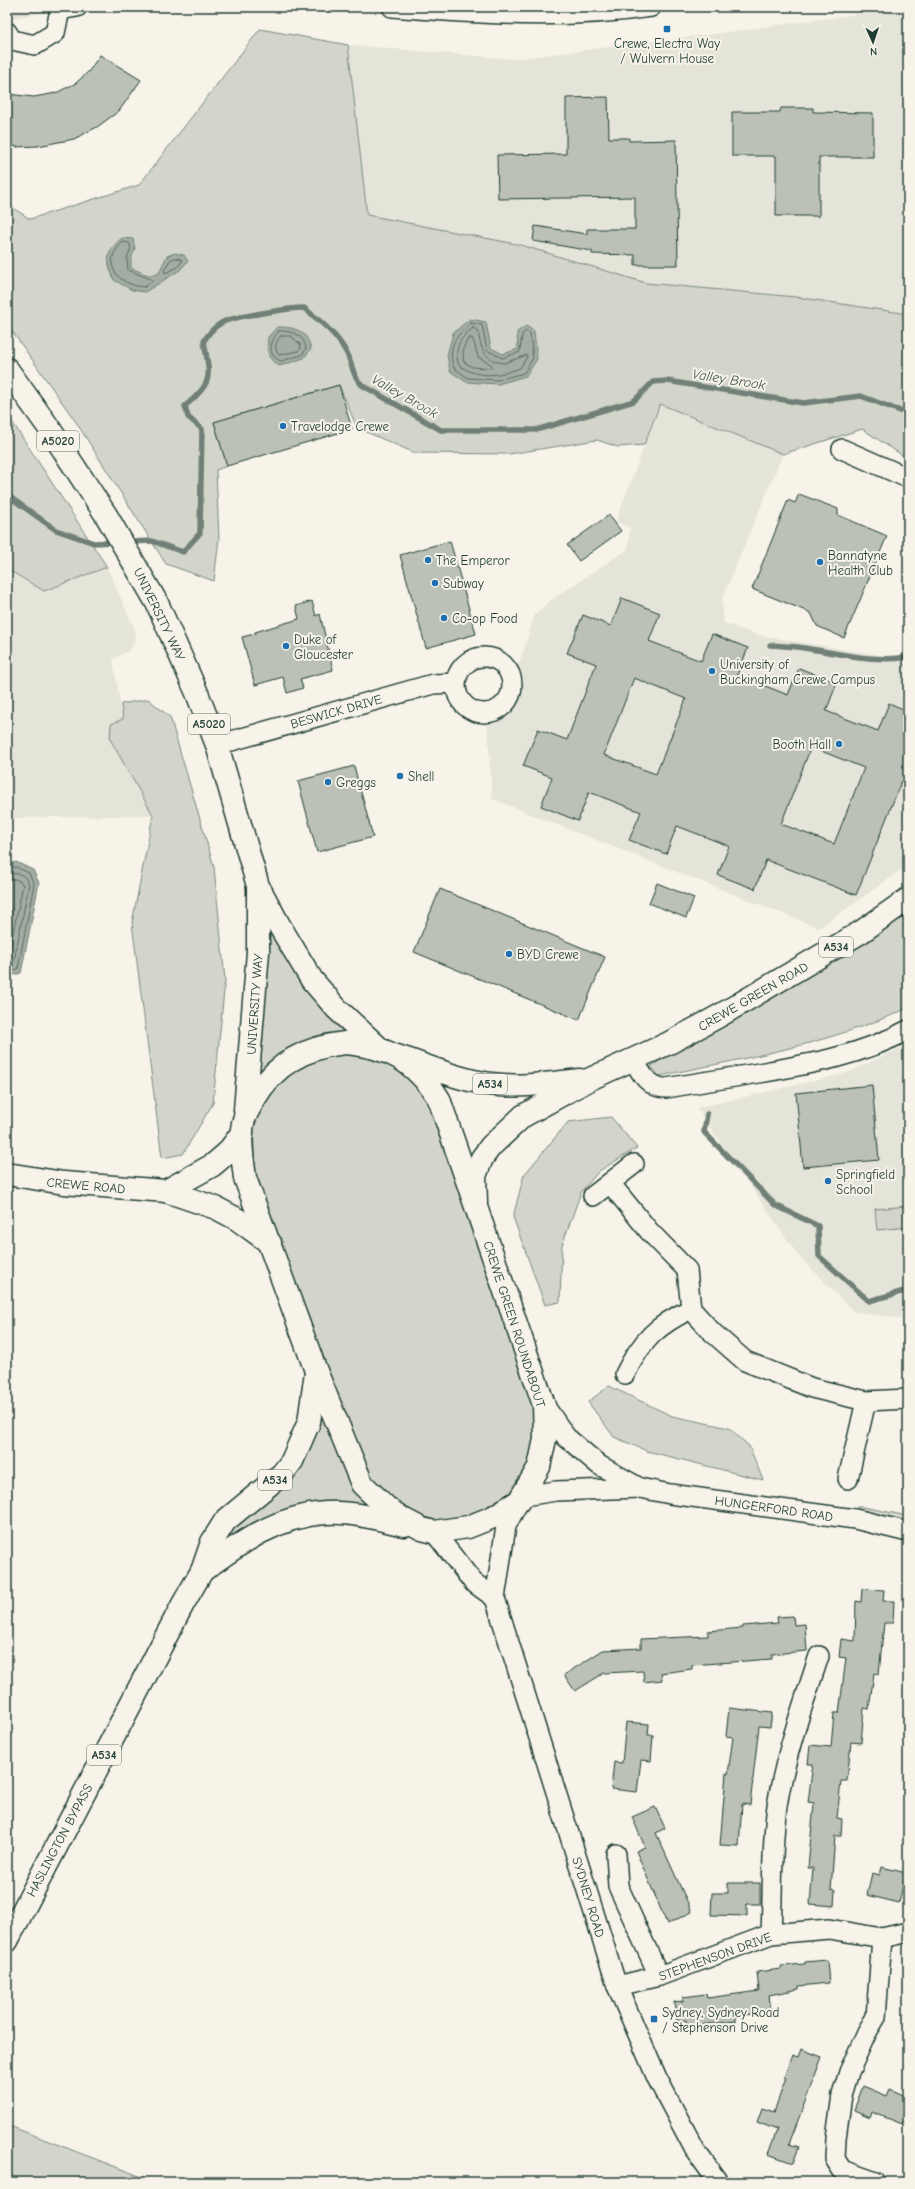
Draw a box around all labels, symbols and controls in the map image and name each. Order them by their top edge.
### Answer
north arrow [853,22,893,62]
marker: Crewe, Electra Way / Wulvern House [662,24,672,34]
place label: Crewe, Electra Way / Wulvern House [614,36,720,66]
text: N [870,45,877,58]
water label: Valley Brook [691,365,767,394]
water label: Valley Brook [369,371,441,422]
place label: Travelodge Crewe [291,419,389,434]
marker: Travelodge Crewe [278,421,288,431]
road number: A5020 [37,431,79,451]
place label: Bannatyne Health Club [828,548,893,578]
place label: The Emperor [436,553,510,568]
marker: The Emperor [423,555,433,565]
marker: Bannatyne Health Club [815,557,825,567]
street label: UNIVERSITY WAY [131,565,189,663]
place label: Subway [443,576,484,591]
marker: Subway [430,578,440,588]
place label: Co-op Food [452,611,518,626]
marker: Co-op Food [439,613,449,623]
place label: Duke of Gloucester [294,632,354,662]
marker: Duke of Gloucester [281,641,291,651]
place label: University of Buckingham Crewe Campus [720,657,875,687]
marker: University of Buckingham Crewe Campus [707,666,717,676]
street label: BESWICK DRIVE [289,691,384,732]
road number: A5020 [188,714,230,734]
place label: Booth Hall [772,737,831,752]
marker: Booth Hall [834,739,844,749]
place label: Shell [408,769,434,784]
marker: Shell [395,771,405,781]
place label: Greggs [336,775,376,790]
marker: Greggs [323,777,333,787]
road number: A534 [819,937,853,957]
place label: BYD Crewe [517,947,579,962]
marker: BYD Crewe [504,949,514,959]
street label: UNIVERSITY WAY [243,953,266,1055]
street label: CREWE GREEN ROAD [696,959,811,1034]
road number: A534 [473,1074,507,1094]
place label: Springfield School [836,1167,895,1197]
street label: CREWE ROAD [46,1175,126,1196]
marker: Springfield School [823,1176,833,1186]
street label: CREWE GREEN ROUNDABOUT [480,1239,549,1410]
road number: A534 [258,1470,292,1490]
street label: HUNGERFORD ROAD [714,1493,834,1524]
road number: A534 [87,1745,121,1765]
street label: HASLINGTON BYPASS [23,1781,95,1899]
street label: SYDNEY ROAD [569,1855,608,1939]
street label: STEPHENSON DRIVE [657,1929,774,1984]
place label: Sydney, Sydney Road / Stephenson Drive [662,2005,779,2035]
marker: Sydney, Sydney Road / Stephenson Drive [649,2014,659,2024]

